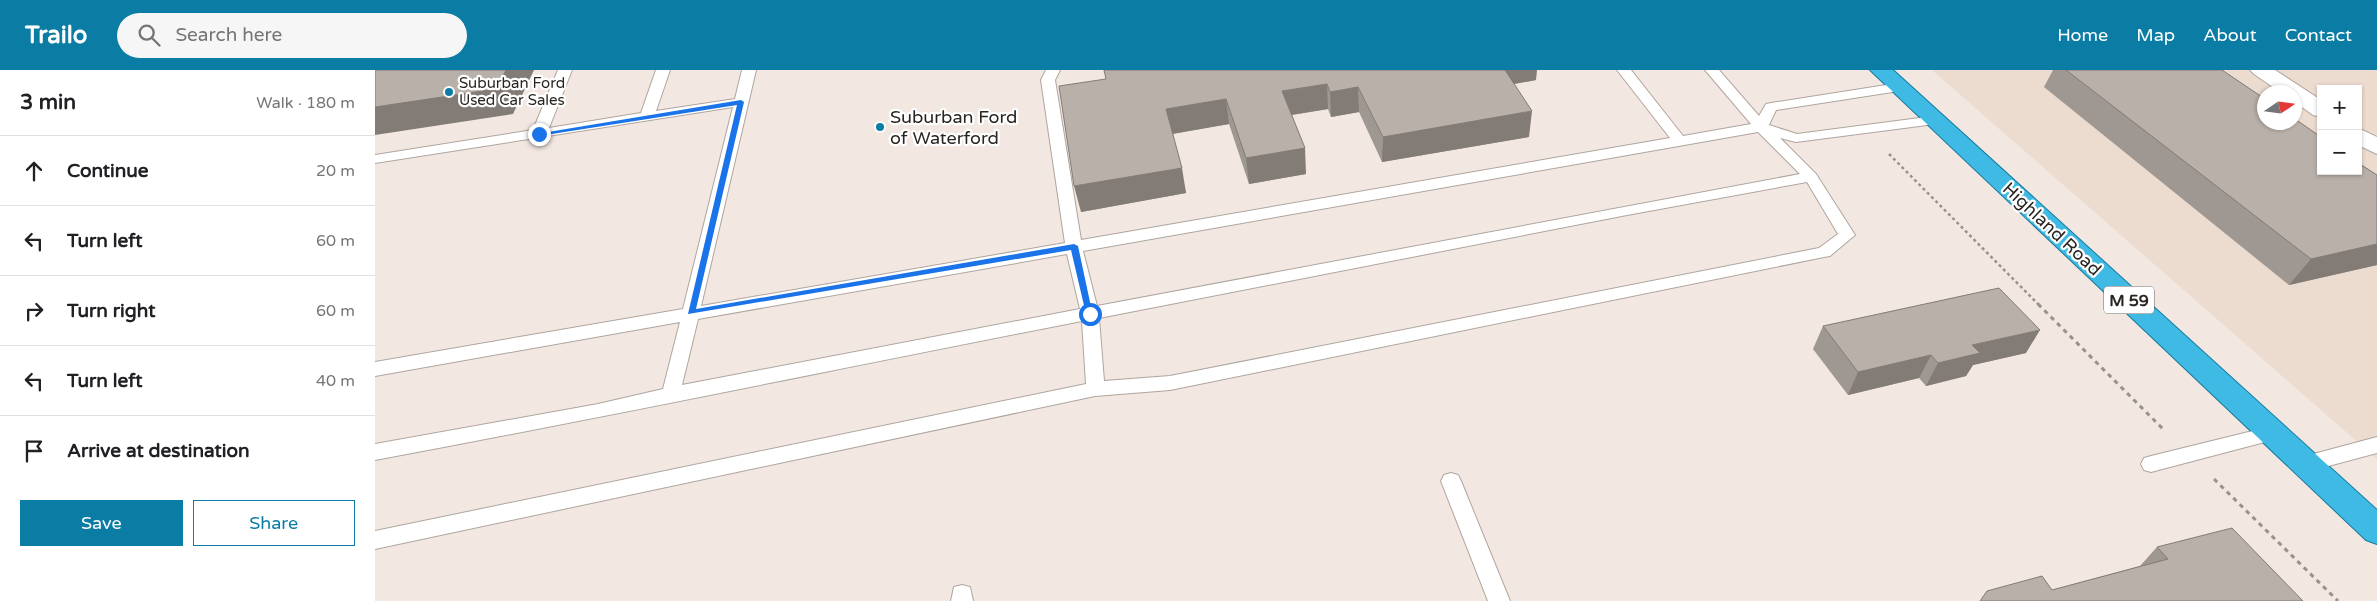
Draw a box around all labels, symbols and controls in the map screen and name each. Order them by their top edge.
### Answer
search box [117,13,467,58]
text: Trailo [25,21,87,50]
icon: search [135,21,163,49]
text: Search here [175,24,282,46]
text: Home [2057,24,2108,46]
text: Map [2136,24,2175,46]
text: About [2203,24,2257,46]
text: Contact [2285,24,2352,46]
place label: Suburban Ford Used Car Sales [459,74,565,109]
north arrow [2257,85,2302,130]
map controls [2317,85,2362,175]
button: + [2317,85,2362,130]
marker: Suburban Ford Used Car Sales [443,86,455,98]
text: 3 min [20,90,76,115]
text: Walk · 180 m [256,93,355,113]
place label: Suburban Ford of Waterford [890,106,1017,149]
marker: Suburban Ford of Waterford [874,121,886,133]
route end [528,123,551,146]
button: − [2317,130,2362,175]
icon: ahead [20,157,48,185]
text: Continue [67,160,149,182]
text: 20 m [316,161,355,181]
street label: Highland Road [1998,178,2106,280]
icon: left [20,227,48,255]
text: Turn left [67,230,143,252]
text: 60 m [316,231,355,251]
road number: M 59 [2104,286,2154,314]
icon: right [20,297,48,325]
text: Turn right [67,300,155,322]
text: 60 m [316,301,355,321]
route start [1079,303,1102,326]
icon: left [20,367,48,395]
text: Turn left [67,370,143,392]
text: 40 m [316,371,355,391]
icon: arrive [20,437,48,465]
text: Arrive at destination [67,440,250,462]
button: Save [20,500,183,546]
button: Share [193,500,355,546]

